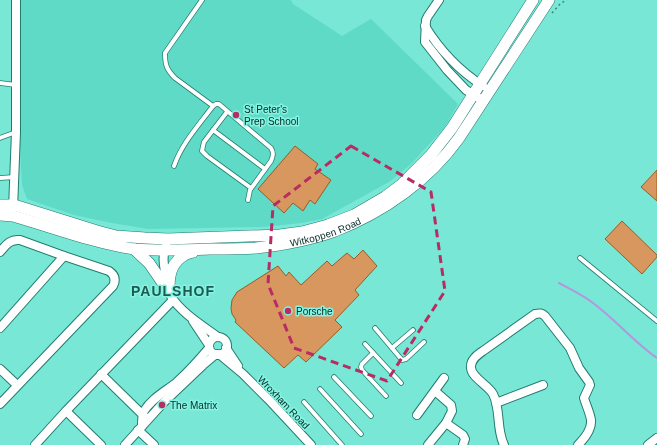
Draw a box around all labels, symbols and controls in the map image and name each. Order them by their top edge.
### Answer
place label: St Peter's Prep School [244,104,298,127]
marker: St Peter's Prep School [231,110,241,120]
street label: Witkoppen Road [289,215,363,249]
district label: PAULSHOF [131,283,215,299]
marker: Porsche [283,306,293,316]
place label: Porsche [296,306,333,317]
street label: Wroxham Road [256,374,312,431]
marker: The Matrix [157,400,167,410]
place label: The Matrix [170,400,217,411]

